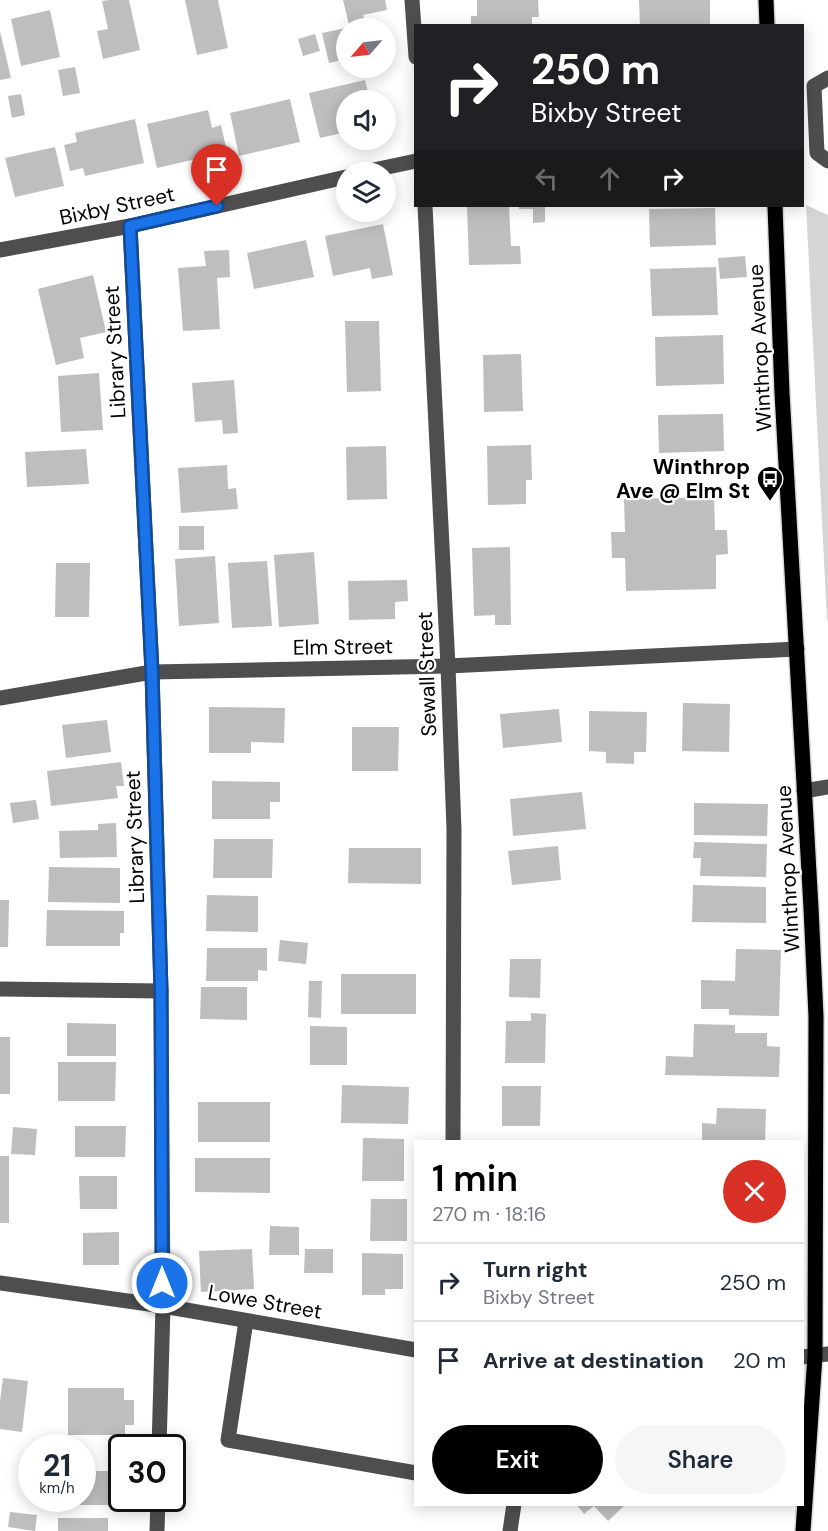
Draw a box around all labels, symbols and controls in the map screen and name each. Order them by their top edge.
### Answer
north arrow [336,18,396,78]
map controls [336,18,396,222]
text: 250 m [531,42,660,97]
icon: right [432,48,510,126]
button: sound [336,90,396,150]
text: Bixby Street [531,95,682,130]
pin [191,144,242,206]
icon: arrive [200,153,233,186]
button: layers [336,162,396,222]
icon: left [530,162,563,195]
icon: ahead [593,162,626,195]
icon: right [656,162,689,195]
street label: Bixby Street [57,180,177,232]
street label: Winthrop Avenue [742,263,778,432]
street label: Library Street [98,285,132,419]
place label: Winthrop Ave @ Elm St [616,453,750,505]
bus stop icon: Winthrop Ave @ Elm St [755,464,785,502]
street label: Sewall Street [411,611,443,737]
street label: Elm Street [293,632,393,662]
street label: Library Street [119,770,151,904]
street label: Winthrop Avenue [770,784,806,953]
text: 1 min [432,1155,518,1202]
button: close [723,1160,786,1223]
text: 270 m · 18:16 [432,1201,546,1227]
position arrow [130,1251,194,1315]
text: Turn right [483,1255,588,1284]
icon: right [432,1266,465,1299]
text: 250 m [719,1268,786,1297]
street label: Lowe Street [206,1278,324,1326]
text: Bixby Street [483,1284,595,1310]
icon: arrive [432,1344,465,1377]
text: Arrive at destination [483,1346,704,1375]
text: 20 m [733,1346,786,1375]
button: Exit [432,1425,603,1494]
button: Share [615,1425,786,1494]
speed limit sign: 30 [108,1434,186,1512]
text: 21 [43,1446,71,1485]
text: km/h [39,1478,75,1498]

